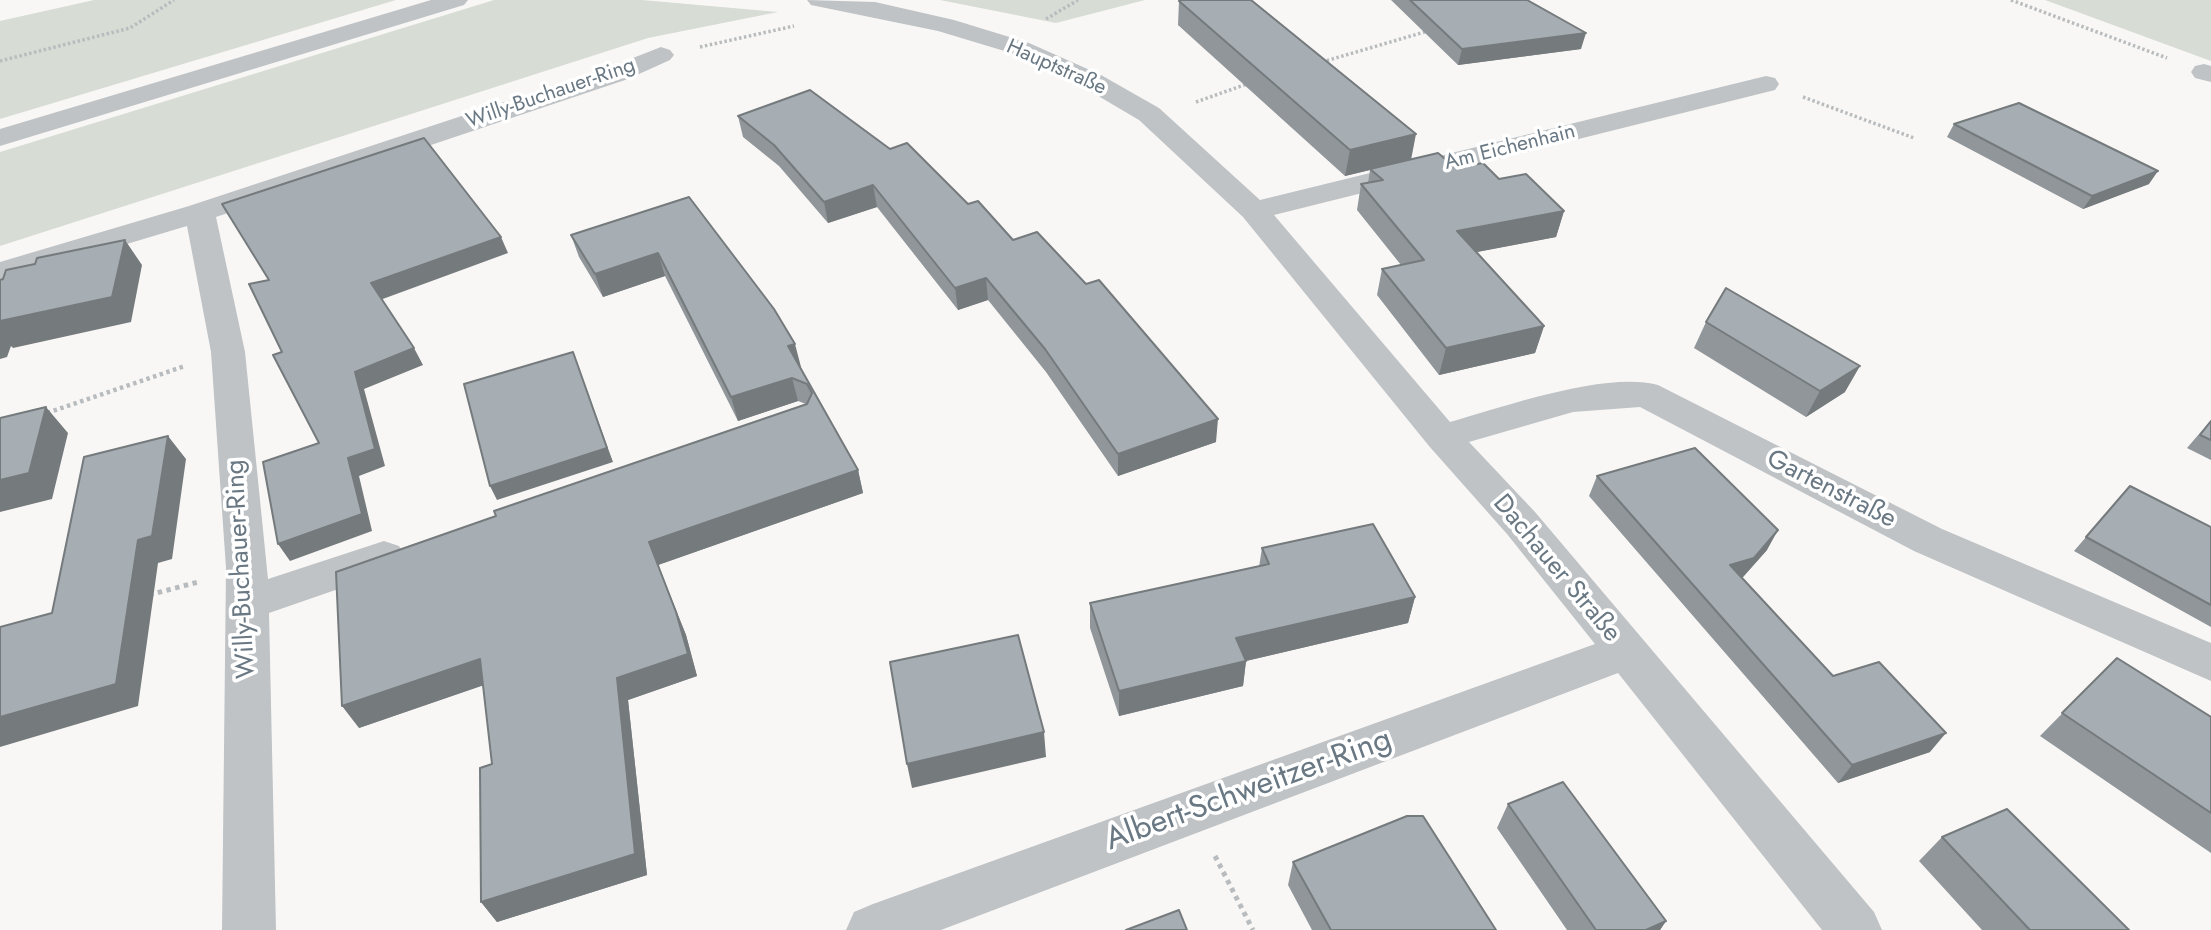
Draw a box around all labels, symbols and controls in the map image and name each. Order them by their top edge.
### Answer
street label: Hauptstraße [1002,35,1110,101]
street label: Willy-Buchauer-Ring [463,53,639,135]
street label: Am Eichenhain [1442,120,1578,176]
street label: Gartenstraße [1761,444,1901,536]
street label: Willy-Buchauer-Ring [221,459,263,679]
street label: Dachauer Straße [1485,489,1627,649]
street label: Albert-Schweitzer-Ring [1101,721,1397,861]

